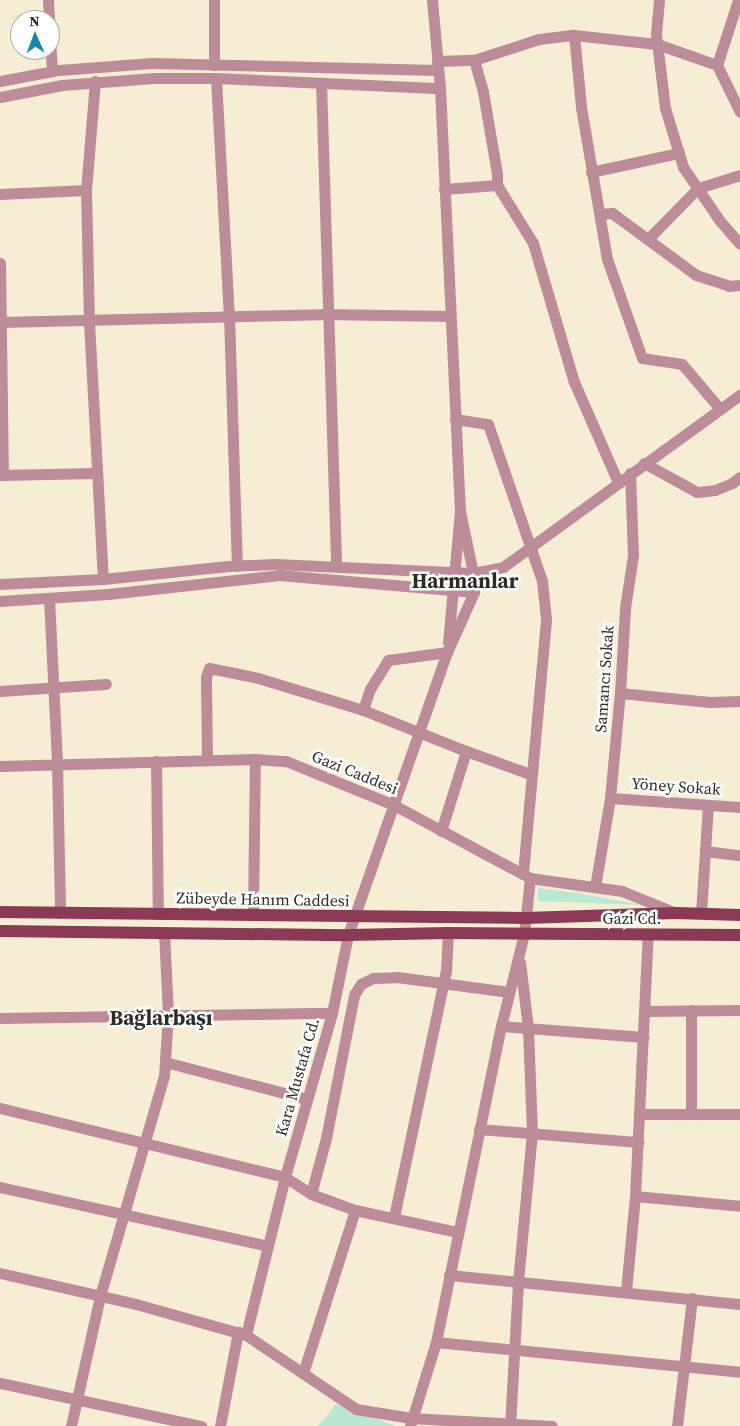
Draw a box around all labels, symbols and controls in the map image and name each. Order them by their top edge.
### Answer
north arrow [10,10,60,60]
text: N [29,11,40,31]
district label: Harmanlar [412,568,518,594]
street label: Samancı Sokak [591,625,617,733]
street label: Gazi Caddesi [309,746,401,798]
street label: Yöney Sokak [631,773,721,799]
street label: Zübeyde Hanım Caddesi [176,888,350,910]
street label: Gazi Cd. [603,908,661,928]
district label: Bağlarbaşı [110,1005,212,1031]
street label: Kara Mustafa Cd. [271,1016,323,1138]

